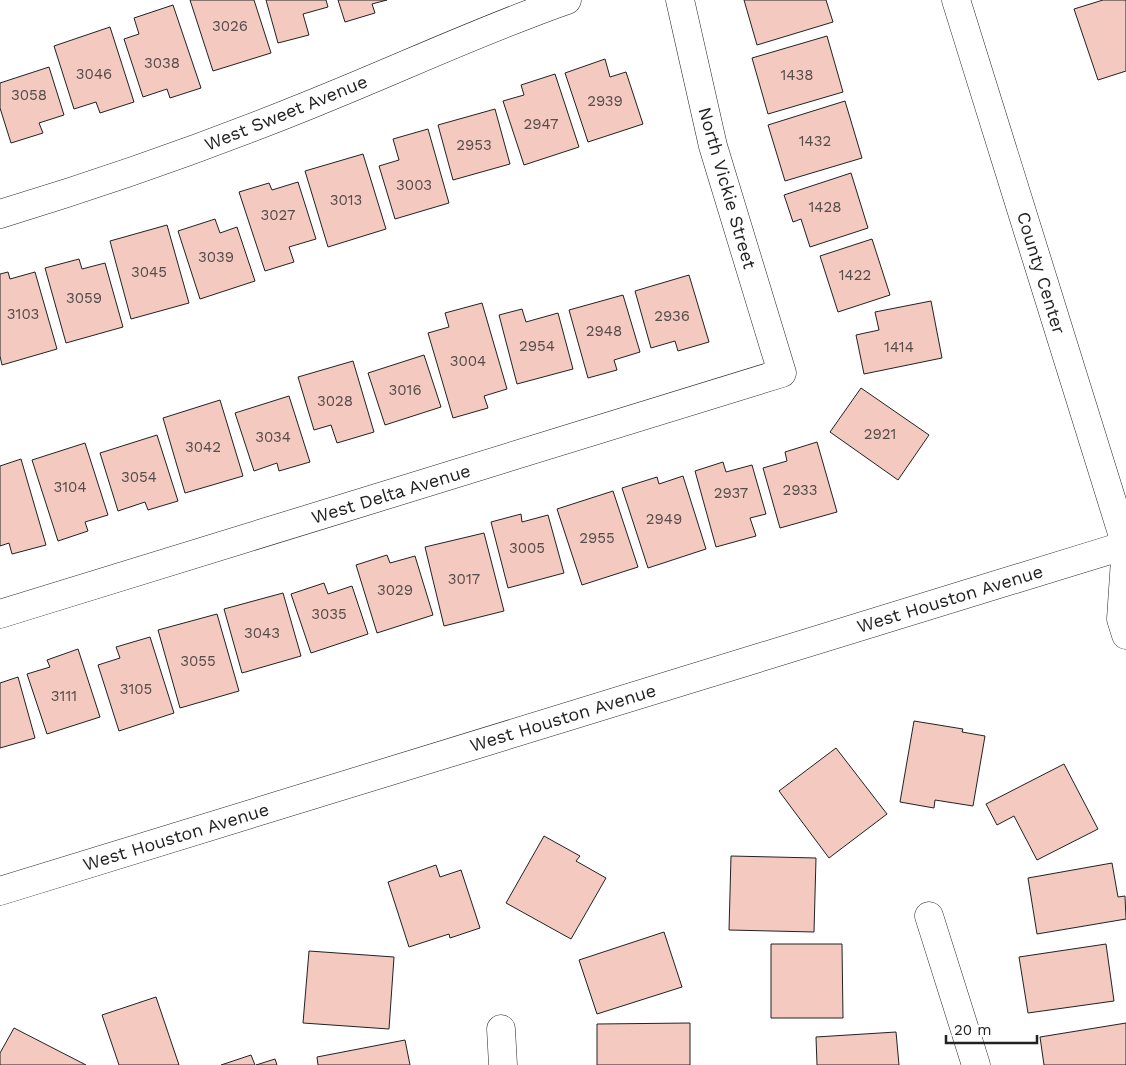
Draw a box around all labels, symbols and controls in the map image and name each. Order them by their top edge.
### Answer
house number: 3026 [212,17,248,35]
house number: 3038 [144,54,180,72]
house number: 3046 [76,65,112,83]
house number: 1438 [780,66,814,84]
street label: West Sweet Avenue [201,70,370,155]
house number: 3058 [11,86,47,104]
house number: 2939 [587,92,623,110]
street label: North Vickie Street [694,105,761,272]
house number: 2947 [524,115,558,133]
house number: 1432 [799,132,831,150]
house number: 2953 [456,136,492,154]
house number: 3003 [396,176,432,194]
house number: 3013 [330,191,362,209]
house number: 1428 [808,198,842,216]
house number: 3027 [261,206,295,224]
street label: County Center [1013,209,1070,337]
house number: 3039 [198,248,234,266]
house number: 3045 [131,263,167,281]
house number: 1422 [839,266,871,284]
house number: 3059 [66,289,102,307]
house number: 3103 [7,305,39,323]
house number: 2936 [654,307,690,325]
house number: 2948 [586,322,622,340]
house number: 2954 [519,337,555,355]
house number: 1414 [884,338,914,356]
house number: 3004 [450,352,486,370]
house number: 3016 [388,381,422,399]
house number: 3028 [317,392,353,410]
house number: 2921 [864,425,896,443]
house number: 3034 [255,428,291,446]
house number: 3042 [185,438,221,456]
street label: West Delta Avenue [309,459,473,528]
house number: 3054 [121,468,157,486]
house number: 3104 [53,478,87,496]
house number: 2933 [782,481,818,499]
house number: 2937 [714,484,748,502]
house number: 2949 [646,510,682,528]
house number: 2955 [579,529,615,547]
house number: 3005 [509,539,545,557]
street label: West Houston Avenue [854,560,1045,637]
house number: 3017 [448,570,480,588]
house number: 3029 [377,581,413,599]
house number: 3035 [311,605,347,623]
house number: 3043 [244,624,280,642]
house number: 3055 [180,652,216,670]
street label: West Houston Avenue [467,679,658,756]
house number: 3105 [120,680,152,698]
house number: 3111 [51,687,77,705]
street label: West Houston Avenue [80,798,271,875]
scale bar [946,1012,1037,1044]
text: 20 m [954,1021,992,1039]

